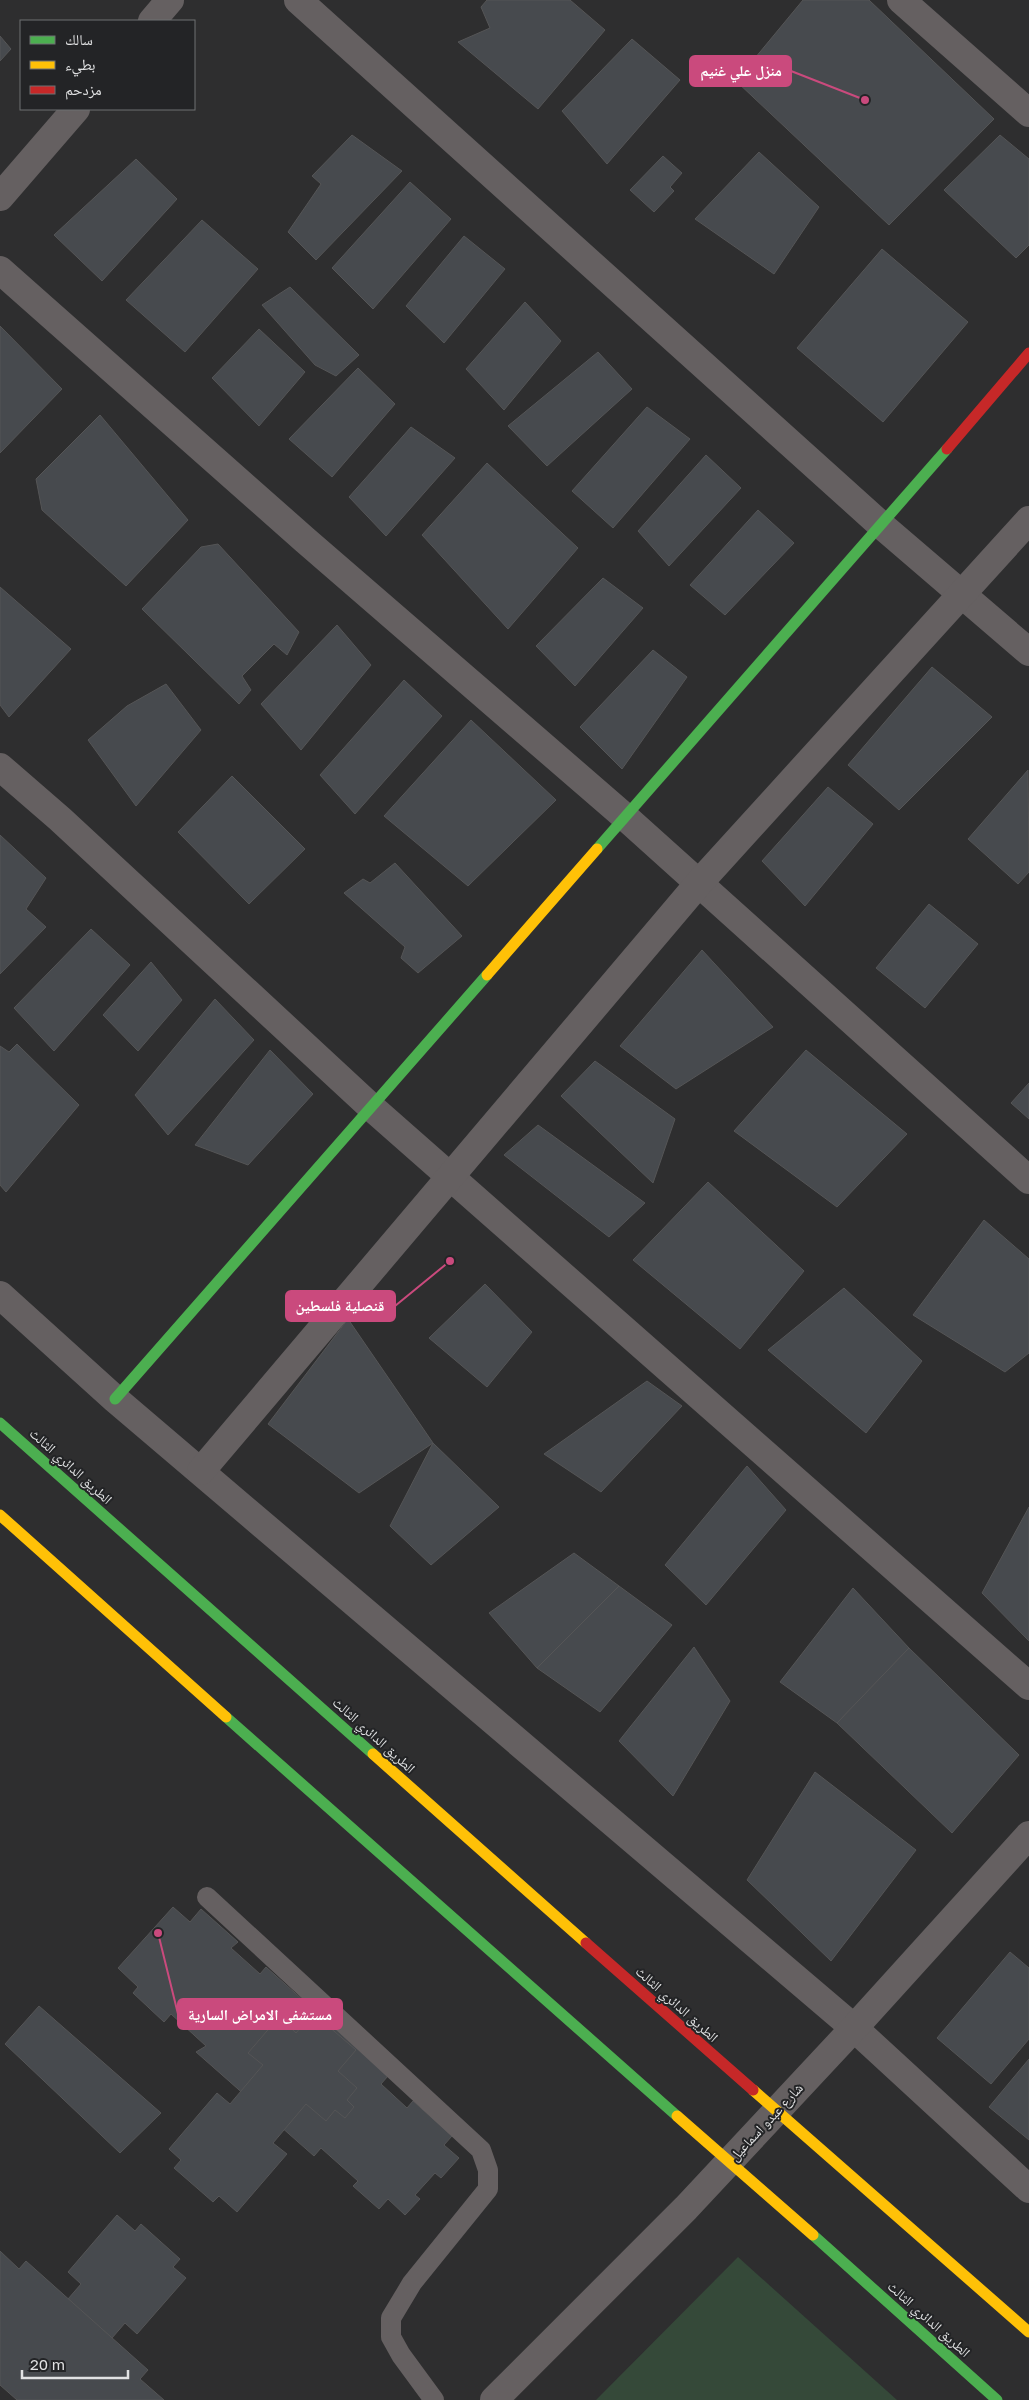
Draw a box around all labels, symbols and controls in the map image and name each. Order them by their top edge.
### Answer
legend [20,20,195,110]
text: سالك [65,30,93,48]
text: بطيء [65,55,95,77]
callout: منزل علي غنيم [690,56,791,86]
text: منزل علي غنيم [700,61,782,83]
text: مزدحم [65,80,102,100]
callout: قنصلية فلسطين [286,1291,395,1321]
text: قنصلية فلسطين [296,1296,384,1315]
street label: الطريق الدائري الثالث [24,1424,116,1510]
street label: الطريق الدائري الثالث [327,1693,419,1779]
street label: الطريق الدائري الثالث [630,1962,722,2048]
callout: مستشفى الامراض السارية [178,1999,342,2029]
text: مستشفى الامراض السارية [188,2005,332,2024]
street label: شارع عبدو اسماعيل [725,2079,807,2165]
street label: الطريق الدائري الثالث [882,2277,974,2363]
scale bar [22,2348,129,2380]
text: 20 m [30,2355,65,2373]

